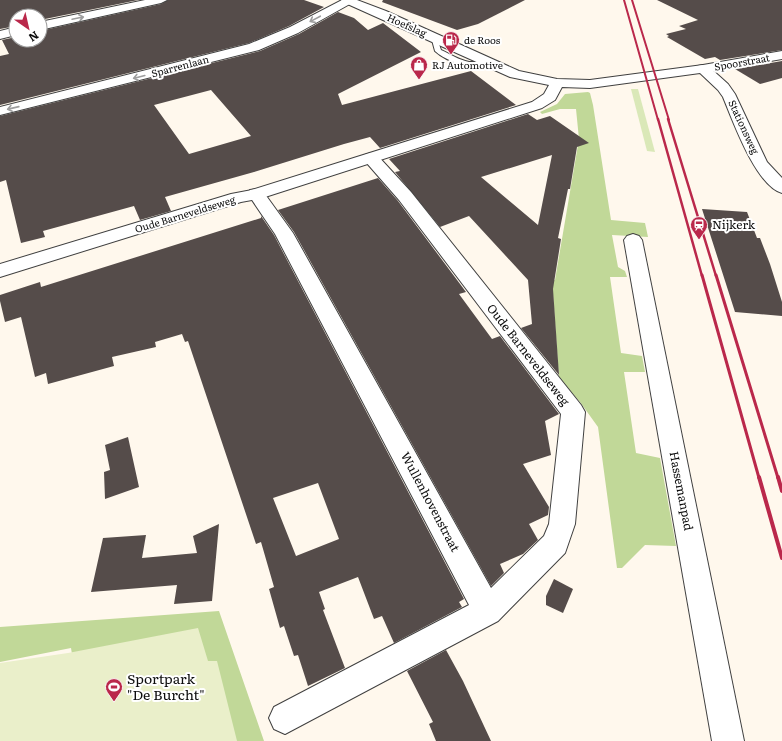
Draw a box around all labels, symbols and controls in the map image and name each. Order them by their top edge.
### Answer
north arrow [8,8,48,48]
street label: Hoefslag [385,9,430,40]
one-way arrow [71,14,84,22]
one-way arrow [309,16,321,23]
text: N [26,28,42,46]
fuel station icon: de Roos [441,30,461,55]
place label: de Roos [464,32,501,47]
street label: Spoorstraat [713,49,771,74]
street label: Sparrenlaan [149,51,211,80]
shop icon: RJ Automotive [409,55,429,80]
place label: RJ Automotive [432,57,503,72]
one-way arrow [133,74,146,81]
street label: Stationsweg [725,97,764,157]
one-way arrow [7,105,20,113]
street label: Oude Barneveldseweg [133,191,237,236]
station icon: Nijkerk [689,215,709,240]
place label: Nijkerk [712,215,756,233]
street label: Oude Barneveldseweg [483,300,575,409]
street label: Wullenhovenstraat [397,448,465,555]
street label: Hassemanpad [665,450,699,533]
place label: Sportpark "De Burcht" [127,668,205,704]
sports icon: Sportpark "De Burcht" [104,677,124,702]

